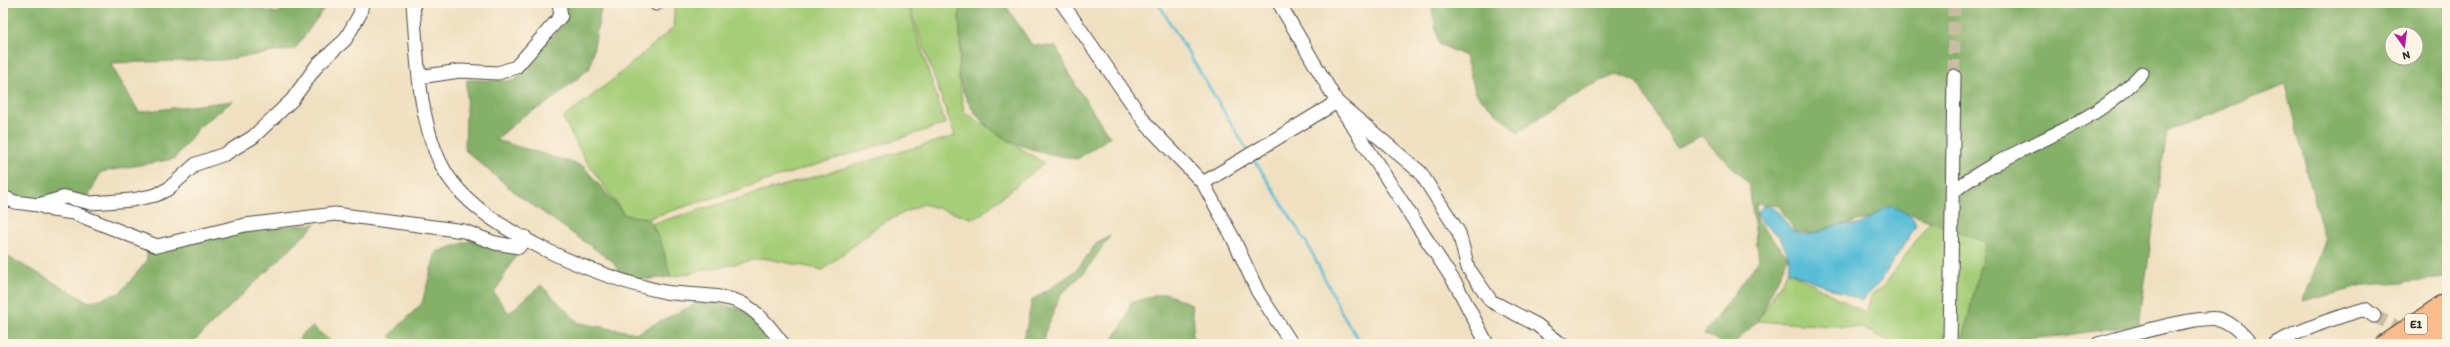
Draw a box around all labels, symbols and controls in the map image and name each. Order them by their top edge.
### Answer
north arrow [2384,26,2424,66]
text: N [2401,48,2411,62]
road number: E1 [2405,314,2427,334]

